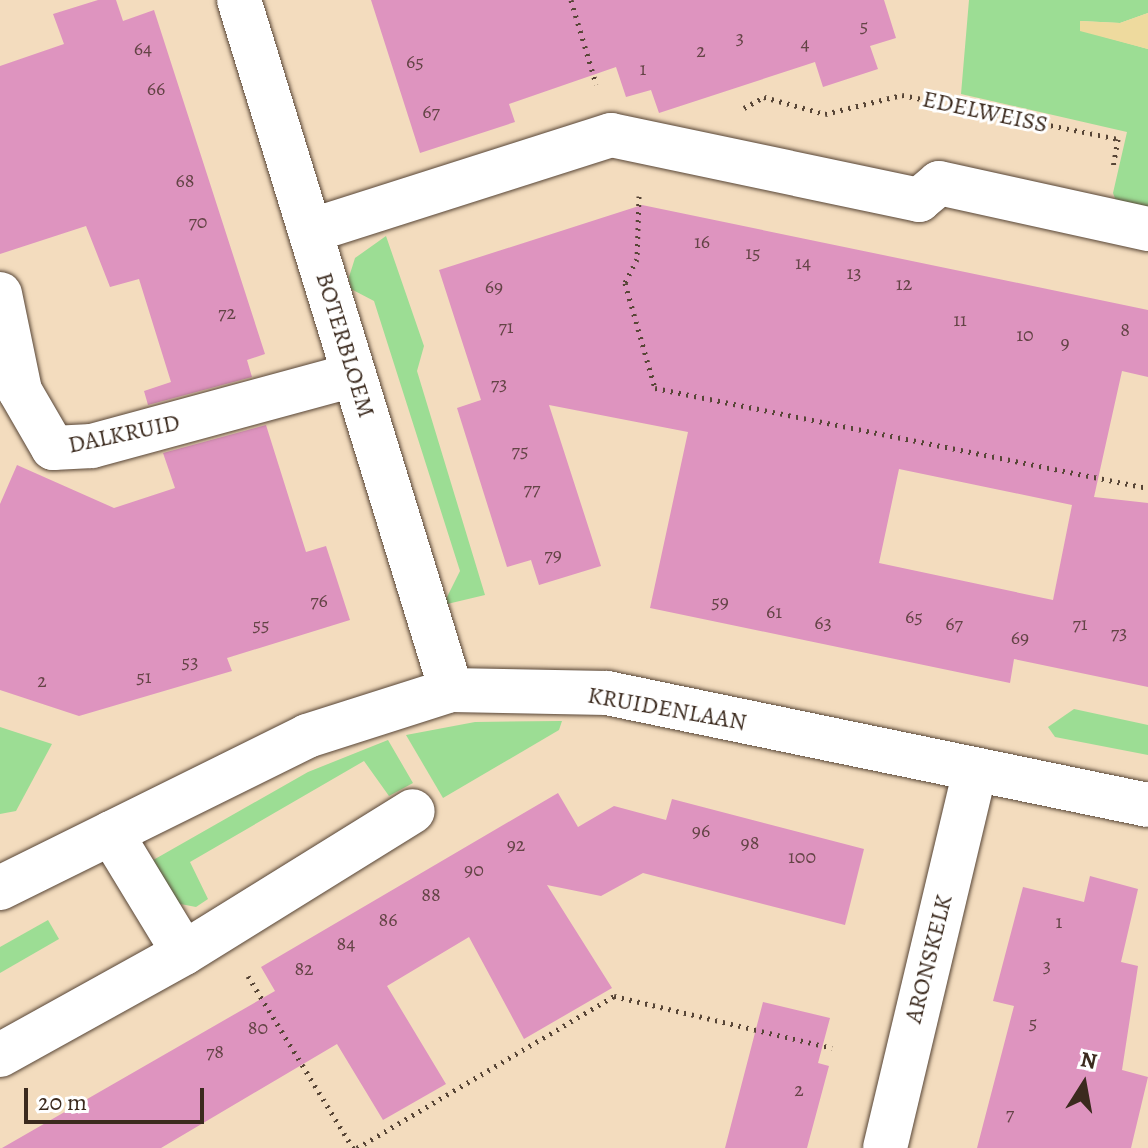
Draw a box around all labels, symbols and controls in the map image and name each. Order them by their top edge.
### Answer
house number: 5 [860,13,868,37]
house number: 3 [736,25,744,49]
house number: 4 [800,31,810,55]
house number: 64 [134,36,152,60]
house number: 2 [696,38,706,62]
house number: 65 [406,49,424,73]
house number: 1 [640,56,646,80]
house number: 66 [147,76,165,100]
street label: EDELWEISS [920,85,1050,139]
house number: 67 [422,99,440,123]
house number: 68 [176,168,194,192]
house number: 70 [188,209,208,233]
house number: 16 [694,229,710,253]
house number: 15 [745,240,761,264]
house number: 14 [795,250,811,274]
house number: 13 [846,260,862,284]
street label: BOTERBLOEM [309,269,381,421]
house number: 12 [896,271,912,295]
house number: 69 [485,274,503,298]
house number: 72 [218,300,236,324]
house number: 11 [953,307,967,331]
house number: 71 [498,314,514,338]
house number: 8 [1120,317,1130,341]
house number: 10 [1016,322,1034,346]
house number: 9 [1060,330,1070,354]
house number: 73 [491,371,507,395]
street label: DALKRUID [66,408,182,460]
house number: 75 [512,438,528,462]
house number: 77 [524,476,540,500]
house number: 79 [544,542,562,566]
house number: 76 [310,588,328,612]
house number: 59 [711,589,729,613]
house number: 61 [766,599,782,623]
house number: 65 [905,604,923,628]
house number: 63 [814,610,832,634]
house number: 67 [945,611,963,635]
house number: 71 [1072,611,1088,635]
house number: 55 [252,612,270,636]
house number: 73 [1111,620,1127,644]
house number: 69 [1011,625,1029,649]
house number: 53 [182,649,198,673]
house number: 51 [136,664,152,688]
house number: 2 [37,668,47,692]
street label: KRUIDENLAAN [585,681,749,737]
house number: 96 [692,818,710,842]
house number: 98 [741,830,759,854]
house number: 92 [507,832,525,856]
house number: 100 [788,844,816,868]
house number: 90 [464,857,484,881]
house number: 88 [421,882,441,906]
street label: ARONSKELK [899,892,959,1026]
house number: 86 [379,907,397,931]
house number: 1 [1056,909,1062,933]
house number: 84 [337,931,355,955]
house number: 3 [1043,953,1051,977]
house number: 82 [294,956,314,980]
house number: 5 [1029,1010,1037,1034]
house number: 80 [248,1015,268,1039]
house number: 78 [206,1039,224,1063]
north arrow [1044,1044,1124,1124]
text: N [1078,1044,1099,1077]
scale bar [28,1072,208,1122]
house number: 2 [794,1077,804,1101]
text: 20 m [38,1086,87,1118]
house number: 7 [1006,1101,1014,1125]

